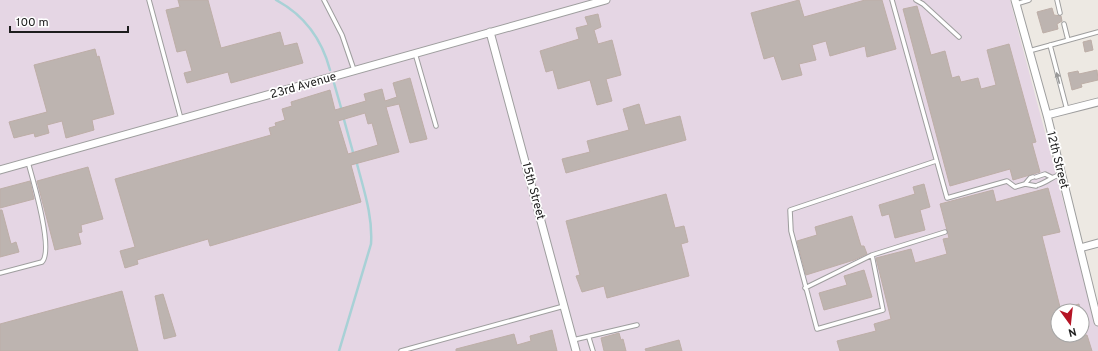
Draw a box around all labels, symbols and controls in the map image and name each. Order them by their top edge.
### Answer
scale bar [10,8,128,34]
text: 100 m [16,15,49,31]
street label: 23rd Avenue [268,69,338,103]
one-way arrow [1055,71,1061,83]
street label: 12th Street [1042,130,1072,191]
street label: 15th Street [518,161,548,222]
north arrow [1050,303,1090,343]
text: N [1067,324,1078,339]

